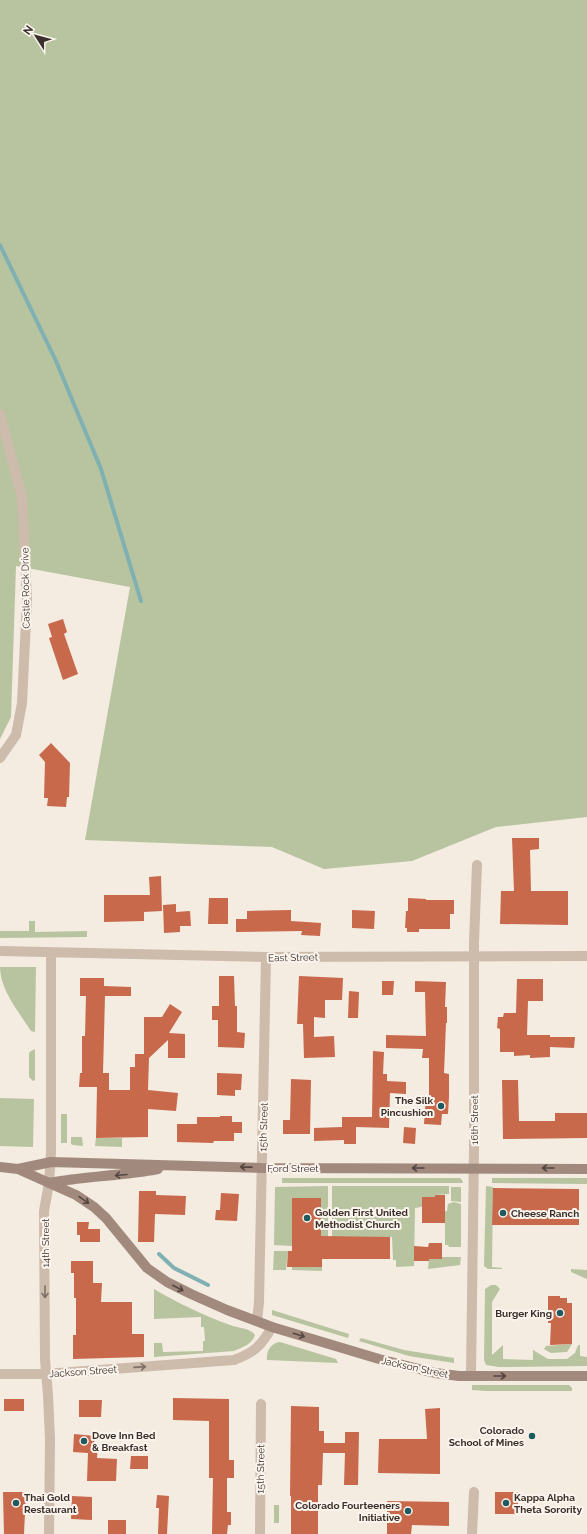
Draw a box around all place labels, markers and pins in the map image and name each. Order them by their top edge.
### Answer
place label: The Silk Pincushion [381,1095,433,1118]
marker: The Silk Pincushion [436,1101,446,1111]
place label: Golden First United Methodist Church [315,1207,408,1230]
marker: Cheese Ranch [498,1208,508,1218]
place label: Cheese Ranch [511,1208,579,1219]
marker: Golden First United Methodist Church [302,1213,312,1223]
place label: Burger King [495,1308,552,1319]
marker: Burger King [555,1308,565,1318]
place label: Colorado School of Mines [449,1425,524,1448]
place label: Dove Inn Bed & Breakfast [92,1430,156,1453]
marker: Colorado School of Mines [527,1431,537,1441]
marker: Dove Inn Bed & Breakfast [79,1436,89,1446]
place label: Thai Gold Restaurant [24,1492,77,1515]
place label: Kappa Alpha Theta Sorority [514,1492,582,1515]
marker: Thai Gold Restaurant [11,1498,21,1508]
marker: Kappa Alpha Theta Sorority [501,1498,511,1508]
place label: Colorado Fourteeners Initiative [295,1500,400,1523]
marker: Colorado Fourteeners Initiative [403,1506,413,1516]

